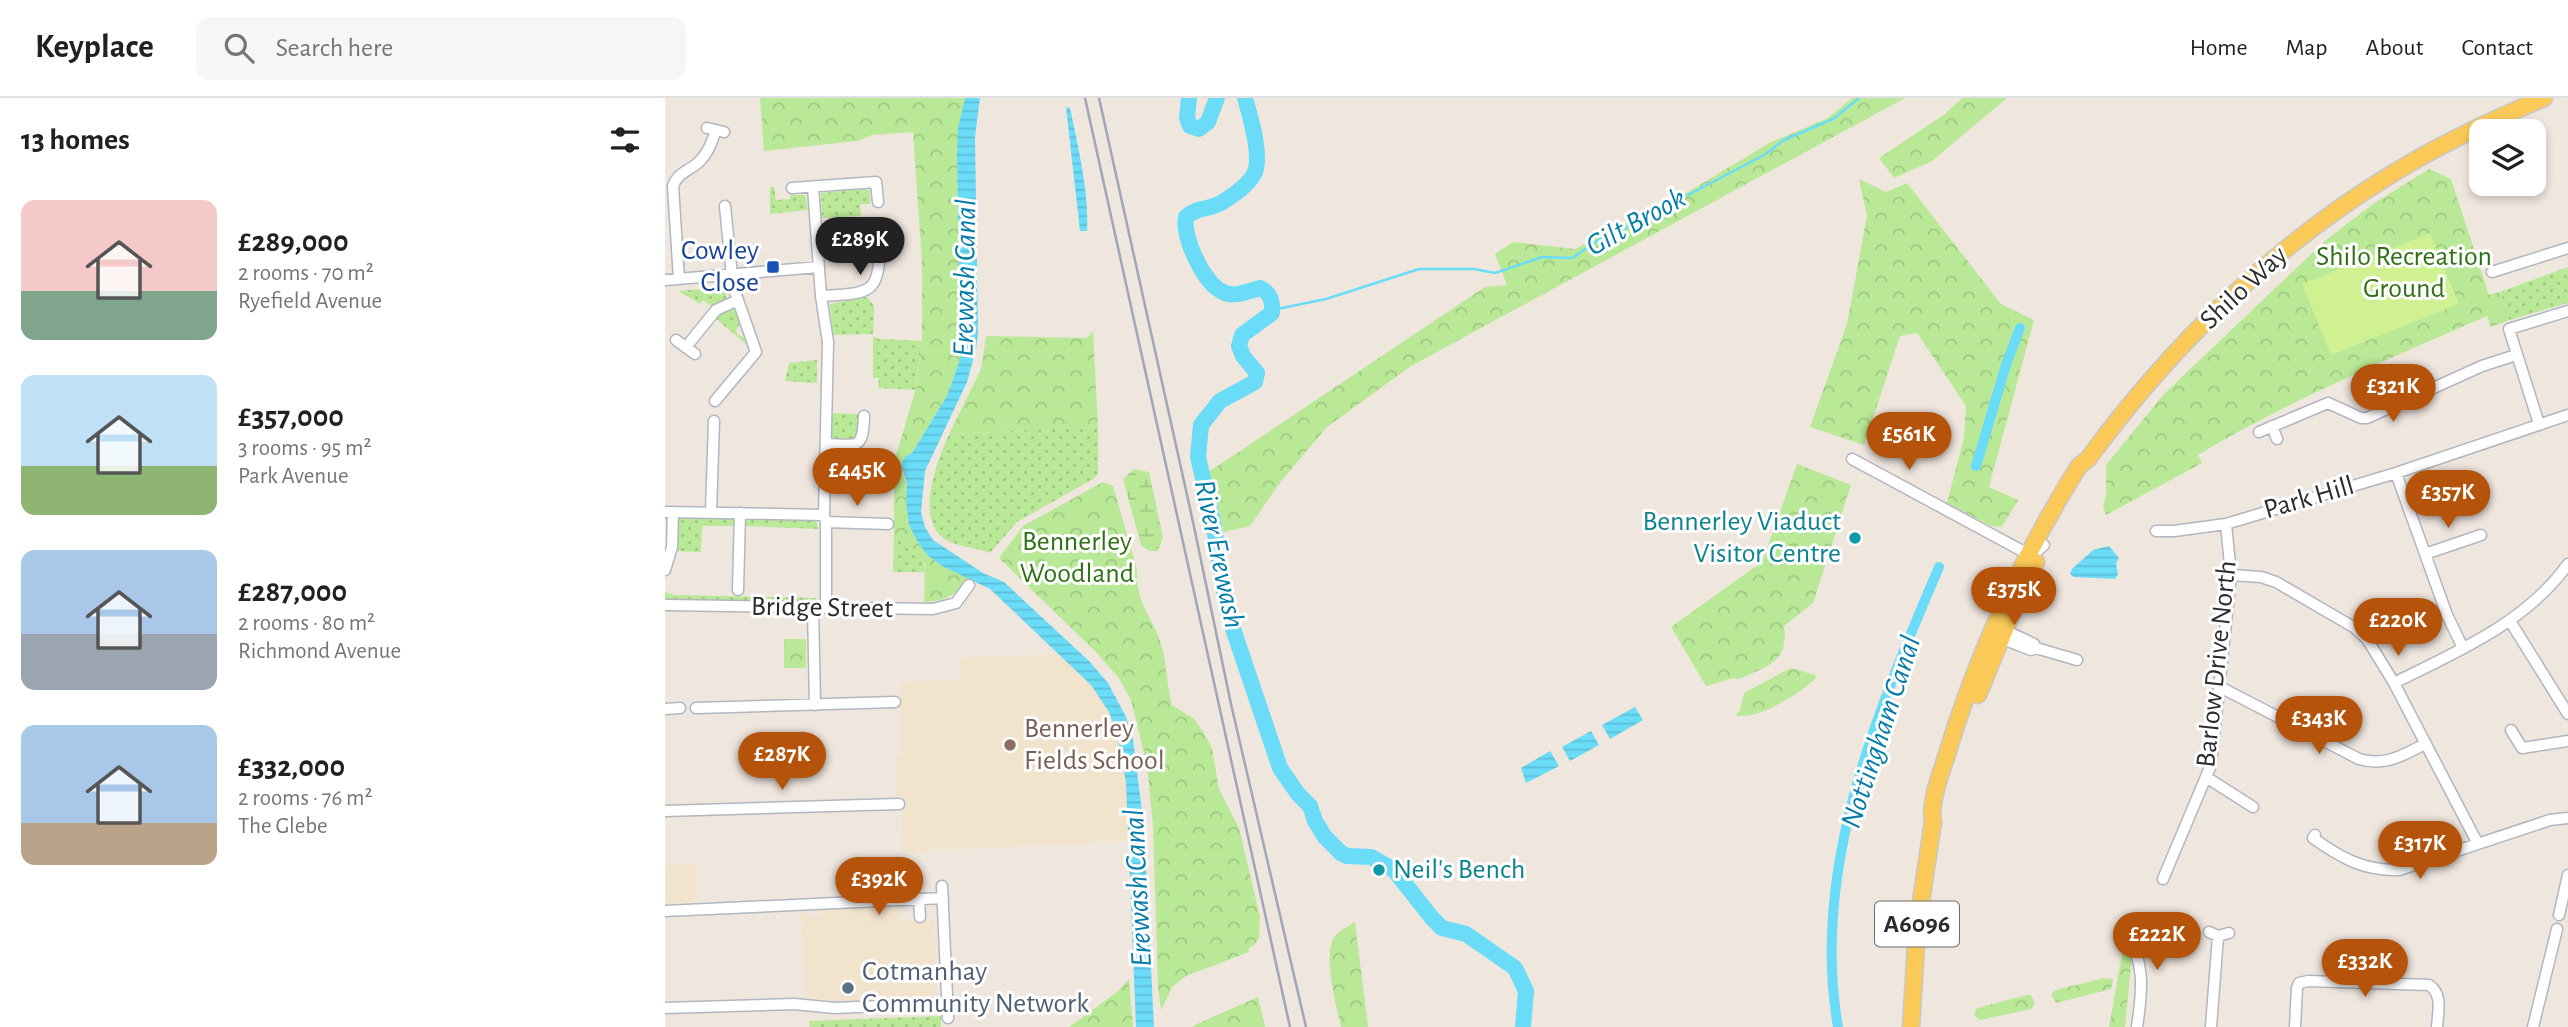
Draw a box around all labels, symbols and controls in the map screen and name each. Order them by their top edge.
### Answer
search box [196,17,686,80]
icon: search [220,29,258,67]
text: Keyplace [35,31,154,64]
text: Search here [276,35,393,61]
text: Home [2190,36,2248,60]
text: Map [2286,36,2328,60]
text: About [2366,36,2423,60]
text: Contact [2461,36,2533,60]
map controls [2469,119,2546,196]
button: layers [2469,119,2546,196]
icon: filters [606,121,644,159]
text: 13 homes [21,125,130,155]
water label: Gilt Brook [1581,182,1691,261]
water label: Erewash Canal [949,199,981,357]
pin: £289K [811,218,909,277]
text: £289,000 [238,227,349,257]
icon: home [77,228,161,312]
text: £289K [832,228,888,251]
place label: Cowley Close [681,237,759,297]
street label: Shilo Way [2195,241,2293,335]
park label: Shilo Recreation Ground [2316,243,2492,303]
marker: Cowley Close [765,259,781,275]
text: 2 rooms · 70 m² [238,262,374,285]
text: Ryefield Avenue [238,290,382,313]
pin: £321K [2344,364,2442,424]
text: £321K [2367,375,2419,398]
text: £357,000 [238,402,344,432]
icon: home [77,403,161,487]
pin: £561K [1860,412,1958,472]
text: £561K [1882,423,1936,446]
text: 3 rooms · 95 m² [238,437,371,460]
pin: £445K [808,448,906,508]
text: £445K [829,459,885,482]
text: Park Avenue [238,465,349,488]
pin: £357K [2399,470,2497,530]
street label: Park Hill [2261,472,2357,524]
water label: River Erewash [1189,477,1249,631]
text: £357K [2421,481,2475,504]
place label: Bennerley Viaduct Visitor Centre [1642,508,1841,568]
park label: Bennerley Woodland [1020,528,1134,588]
marker: Bennerley Viaduct Visitor Centre [1847,530,1863,546]
street label: Barlow Drive North [2192,559,2242,769]
pin: £375K [1965,568,2063,627]
text: £287,000 [238,577,347,607]
icon: home [77,578,161,662]
text: £375K [1987,578,2041,601]
street label: Bridge Street [751,593,893,623]
pin: £220K [2349,598,2447,658]
text: £220K [2369,609,2427,632]
text: 2 rooms · 80 m² [238,612,375,635]
water label: Nottingham Canal [1836,632,1926,832]
text: Richmond Avenue [238,640,401,663]
pin: £343K [2270,696,2368,756]
text: £343K [2291,707,2347,730]
place label: Bennerley Fields School [1024,715,1165,775]
pin: £287K [733,732,831,792]
marker: Bennerley Fields School [1002,737,1018,753]
text: £287K [754,743,810,766]
text: £332,000 [238,752,345,782]
icon: home [77,753,161,837]
text: 2 rooms · 76 m² [238,787,372,810]
water label: Erewash Canal [1119,808,1157,968]
text: The Glebe [238,815,328,838]
pin: £317K [2371,822,2469,881]
text: £317K [2394,832,2446,855]
place label: Neil's Bench [1393,856,1525,884]
pin: £392K [830,858,928,917]
marker: Neil's Bench [1371,862,1387,878]
text: £392K [851,868,907,891]
road number: A6096 [1875,902,1959,946]
pin: £222K [2108,912,2206,972]
text: £222K [2129,923,2185,946]
pin: £332K [2316,940,2414,999]
text: £332K [2338,950,2392,973]
place label: Cotmanhay Community Network [862,958,1089,1018]
marker: Cotmanhay Community Network [840,980,856,996]

